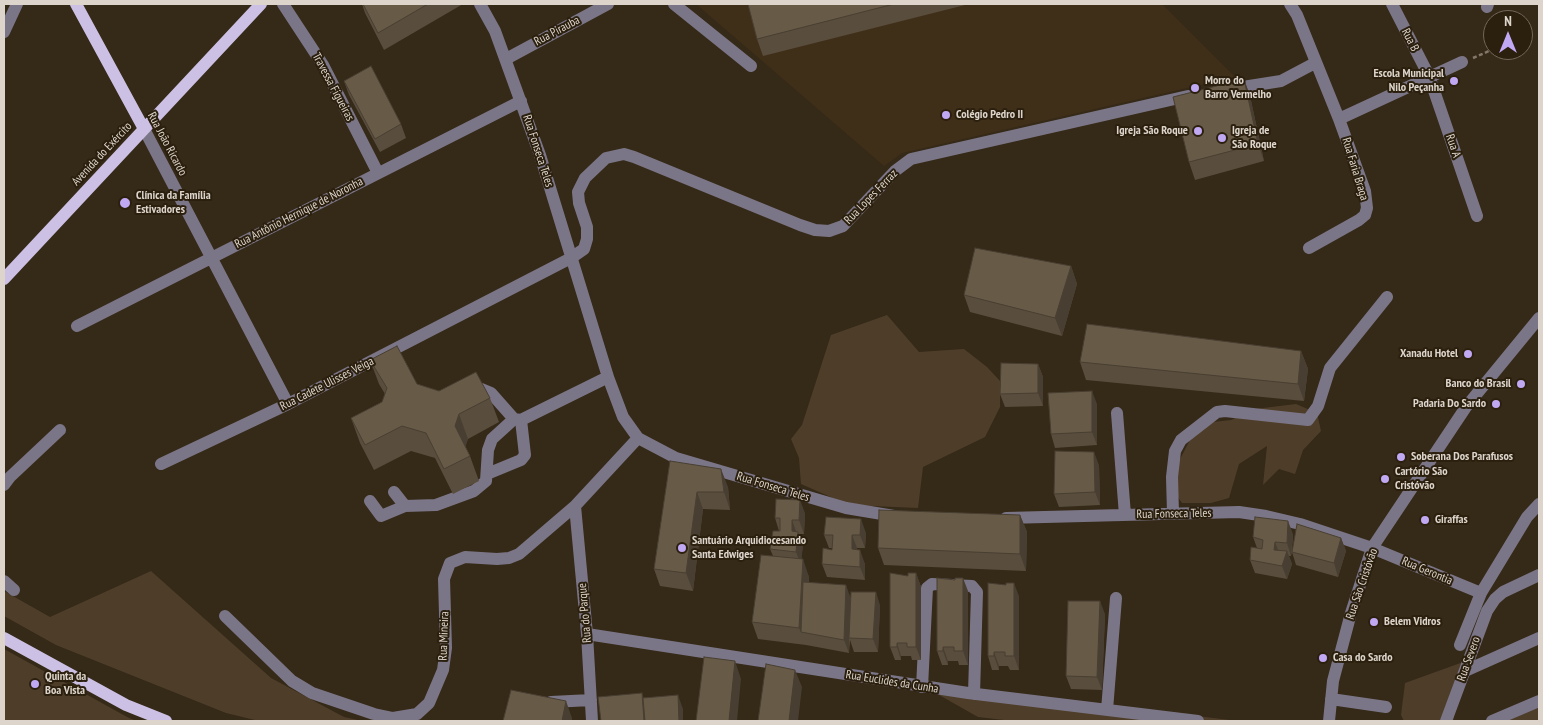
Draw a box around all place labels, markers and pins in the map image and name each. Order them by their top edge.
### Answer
place label: Escola Municipal Nilo Peçanha [1373,67,1444,95]
place label: Morro do Barro Vermelho [1205,74,1271,102]
marker: Escola Municipal Nilo Peçanha [1448,75,1460,87]
marker: Morro do Barro Vermelho [1189,82,1201,94]
place label: Colégio Pedro II [956,108,1023,122]
marker: Colégio Pedro II [940,109,952,121]
place label: Igreja São Roque [1116,124,1188,138]
place label: Igreja de São Roque [1232,124,1277,152]
marker: Igreja São Roque [1192,125,1204,137]
marker: Igreja de São Roque [1216,132,1228,144]
place label: Clínica da Família Estivadores [136,189,211,217]
marker: Clínica da Família Estivadores [118,196,132,210]
place label: Xanadu Hotel [1400,347,1458,361]
marker: Xanadu Hotel [1462,348,1474,360]
place label: Banco do Brasil [1446,377,1511,391]
marker: Banco do Brasil [1515,378,1527,390]
place label: Padaria Do Sardo [1413,397,1486,411]
marker: Padaria Do Sardo [1490,398,1502,410]
place label: Soberana Dos Parafusos [1411,450,1513,464]
marker: Soberana Dos Parafusos [1395,451,1407,463]
place label: Cartório São Cristóvão [1395,465,1448,493]
marker: Cartório São Cristóvão [1379,473,1391,485]
place label: Giraffas [1435,513,1468,527]
marker: Giraffas [1419,514,1431,526]
place label: Santuário Arquidiocesando Santa Edwiges [692,534,806,562]
marker: Santuário Arquidiocesando Santa Edwiges [676,542,688,554]
place label: Belem Vidros [1384,615,1441,629]
marker: Belem Vidros [1368,616,1380,628]
place label: Casa do Sardo [1333,651,1393,665]
marker: Casa do Sardo [1317,652,1329,664]
place label: Quinta da Boa Vista [45,670,86,698]
marker: Quinta da Boa Vista [29,678,41,690]

